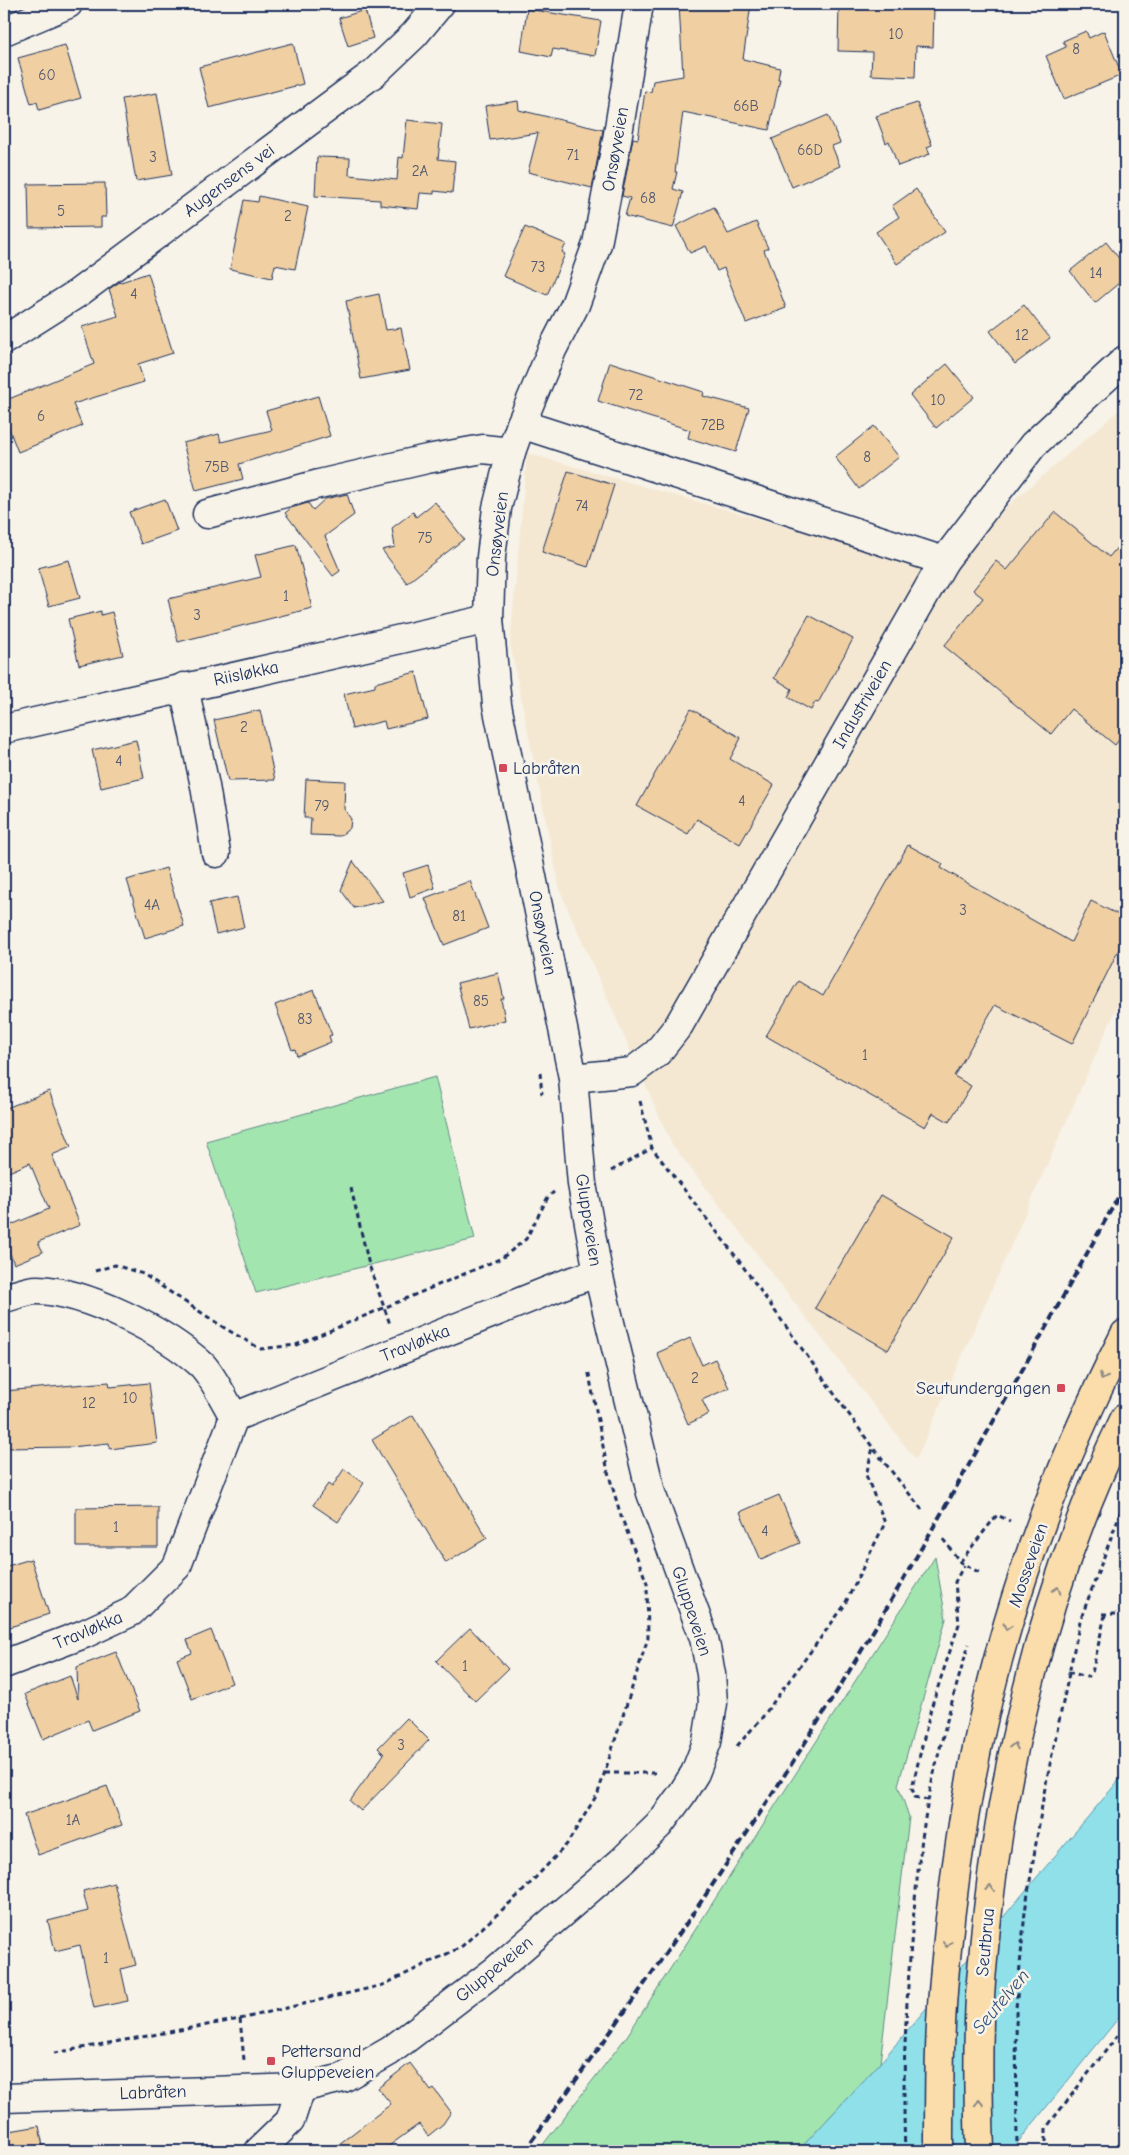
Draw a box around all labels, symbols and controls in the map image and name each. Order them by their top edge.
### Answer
house number: 10 [888,25,904,43]
house number: 8 [1072,40,1080,58]
house number: 60 [38,66,56,84]
house number: 66B [733,97,759,115]
street label: Onsøyveien [598,105,633,193]
street label: Augensens vei [180,139,279,221]
house number: 66D [797,141,823,159]
house number: 71 [566,146,580,164]
house number: 3 [149,148,157,166]
house number: 2A [412,162,429,180]
house number: 68 [640,189,656,207]
house number: 5 [57,202,65,220]
house number: 2 [284,207,292,225]
house number: 73 [531,258,545,276]
house number: 14 [1089,264,1103,282]
house number: 4 [130,285,138,303]
house number: 12 [1015,326,1029,344]
house number: 72 [629,386,643,404]
house number: 10 [930,391,946,409]
house number: 6 [37,407,45,425]
house number: 72B [701,416,725,434]
house number: 8 [863,448,871,466]
house number: 75B [205,458,229,476]
street label: Onsøyveien [482,490,513,578]
house number: 74 [575,497,589,515]
house number: 75 [417,529,433,547]
house number: 1 [283,587,289,605]
house number: 3 [193,606,201,624]
street label: Riisløkka [212,656,281,691]
street label: Industriveien [829,656,896,752]
house number: 2 [240,718,248,736]
house number: 4 [115,752,123,770]
place label: Labråten [513,758,580,779]
marker: Labråten [497,762,509,774]
house number: 4 [738,792,746,810]
house number: 79 [314,797,330,815]
street label: Onsøyveien [524,889,561,977]
house number: 4A [144,896,160,914]
house number: 3 [959,901,967,919]
house number: 81 [452,907,466,925]
house number: 85 [473,992,489,1010]
house number: 83 [297,1010,313,1028]
house number: 1 [862,1046,868,1064]
street label: Gluppeveien [571,1172,606,1268]
street label: Travløkka [377,1320,453,1367]
house number: 2 [691,1369,699,1387]
one-way arrow [1099,1372,1110,1381]
place label: Seutundergangen [916,1378,1051,1399]
marker: Seutundergangen [1055,1382,1067,1394]
house number: 10 [122,1389,138,1407]
house number: 12 [82,1394,96,1412]
house number: 1 [113,1518,119,1536]
street label: Mosseveien [1004,1520,1053,1610]
house number: 4 [761,1522,769,1540]
street label: Gluppeveien [667,1563,716,1659]
one-way arrow [1051,1586,1061,1594]
street label: Travløkka [51,1607,126,1654]
one-way arrow [1003,1622,1013,1630]
house number: 1 [462,1657,468,1675]
house number: 3 [397,1736,405,1754]
one-way arrow [1009,1742,1019,1751]
house number: 1A [66,1811,81,1829]
one-way arrow [985,1884,995,1892]
street label: Seutbrua [972,1907,999,1977]
street label: Gluppeveien [451,1932,537,2007]
one-way arrow [942,1940,953,1948]
house number: 1 [103,1949,109,1967]
water label: Seutelven [967,1965,1034,2038]
place label: Pettersand Gluppeveien [281,2041,374,2083]
marker: Pettersand Gluppeveien [265,2055,277,2067]
street label: Labråten [119,2081,187,2104]
one-way arrow [973,2098,984,2106]

